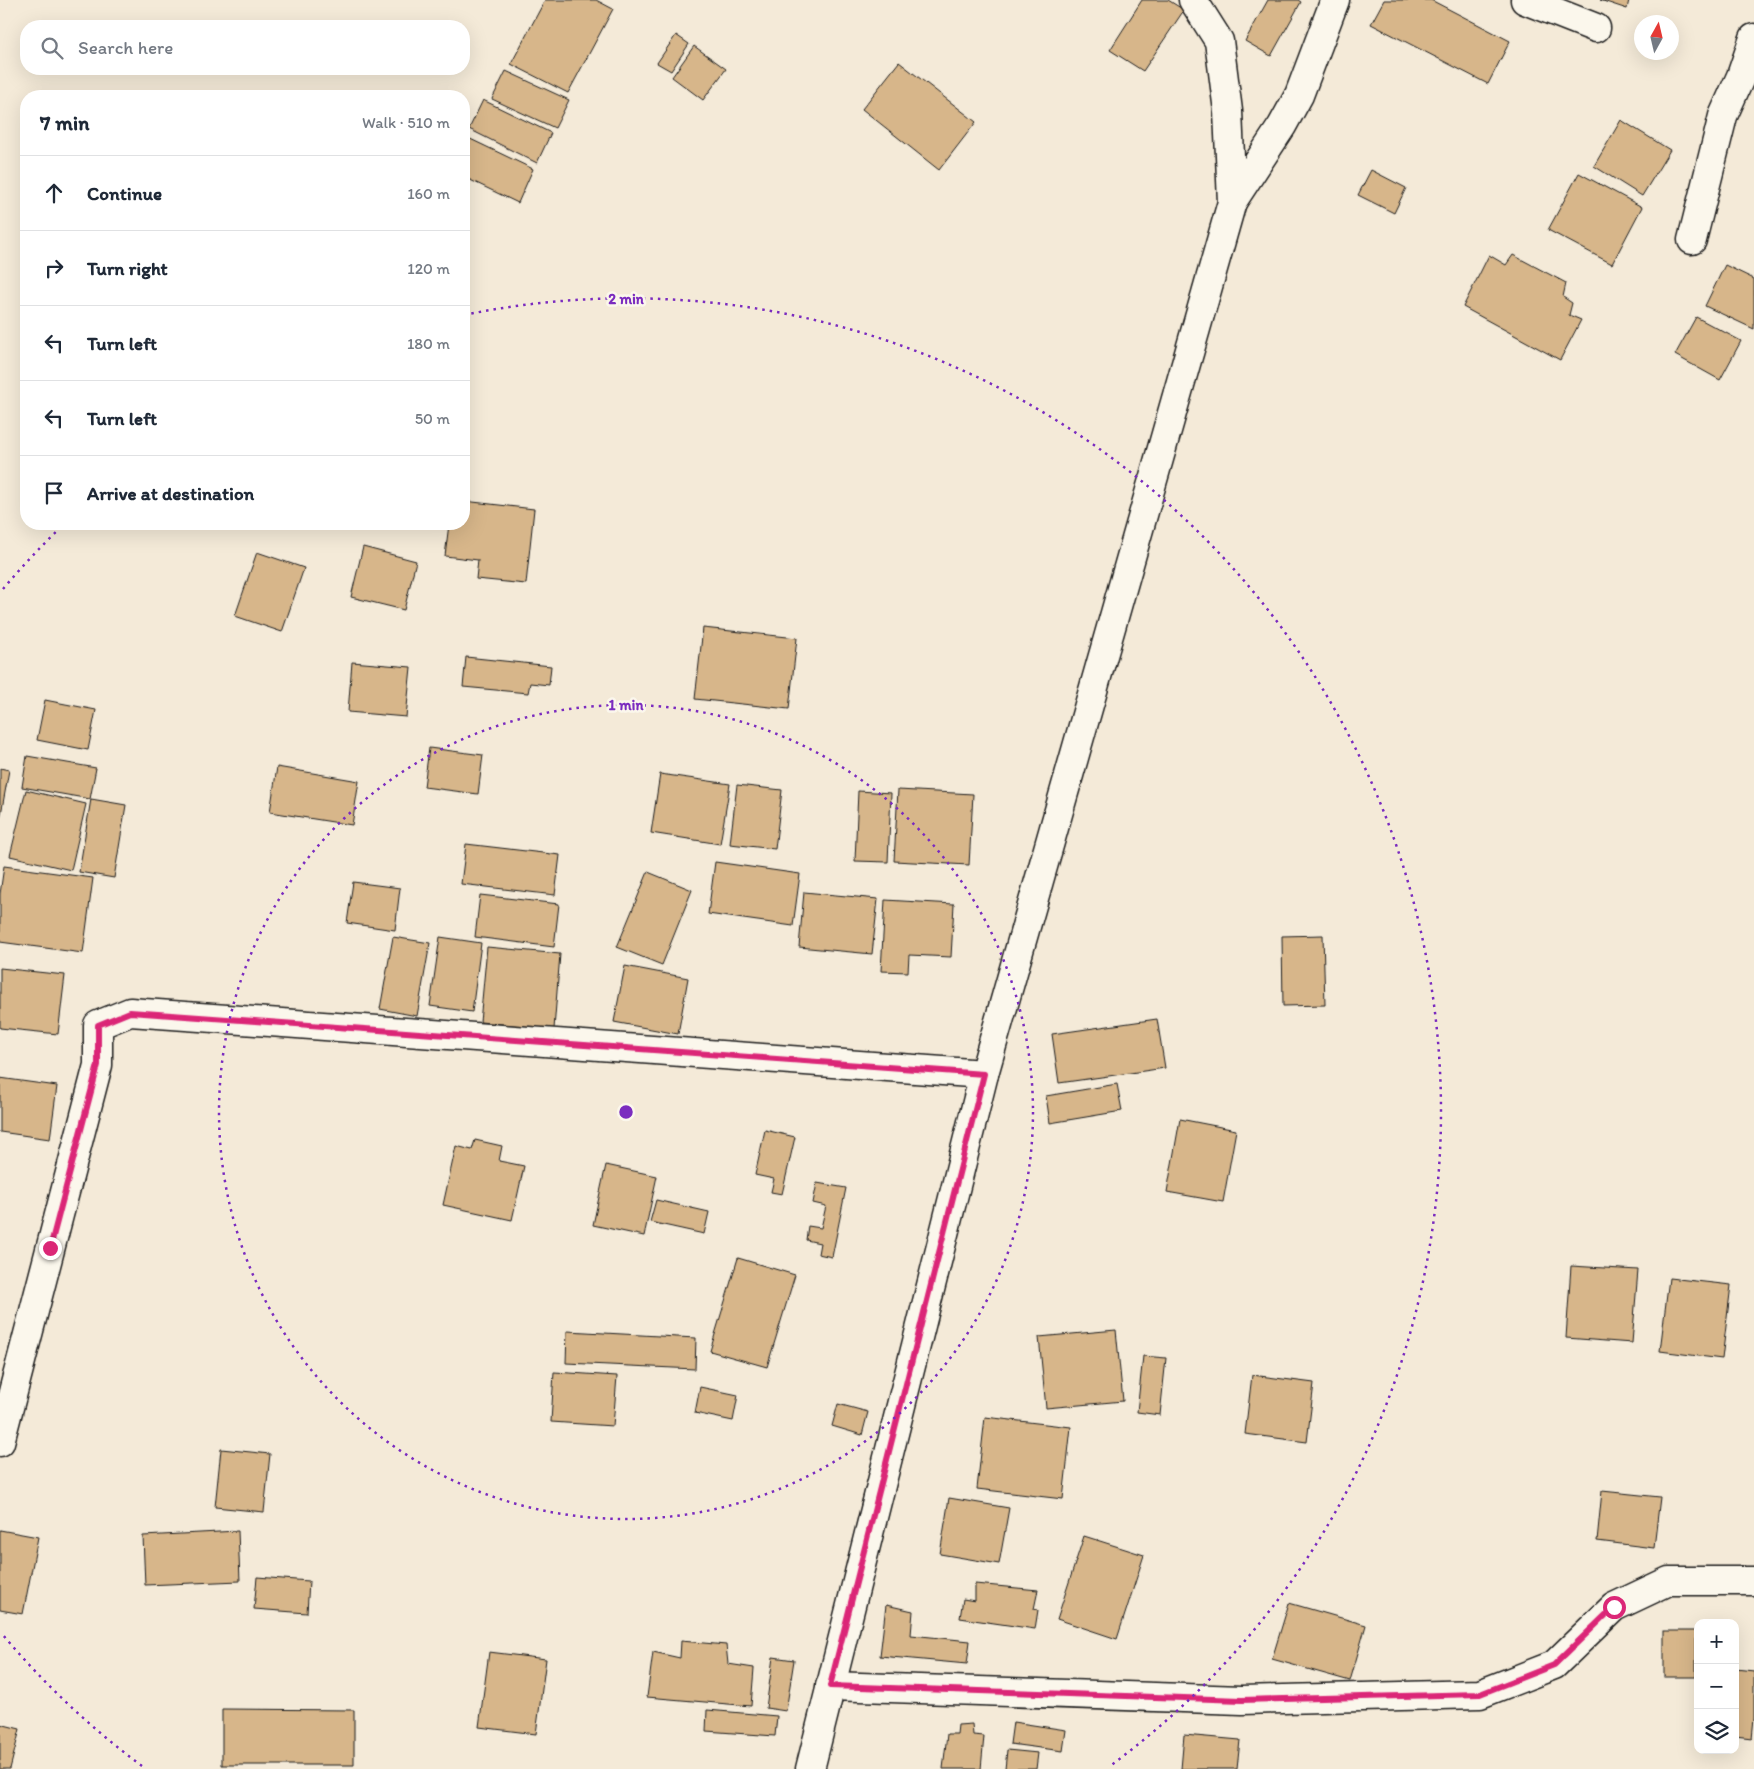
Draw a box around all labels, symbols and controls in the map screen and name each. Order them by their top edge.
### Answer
north arrow [1634,15,1679,60]
search box [20,20,470,75]
icon: search [38,34,66,62]
text: Search here [78,36,173,59]
text: 7 min [40,110,89,135]
text: Walk · 510 m [362,113,450,132]
icon: ahead [40,179,68,207]
text: Continue [87,182,162,205]
text: 160 m [407,184,450,203]
icon: right [40,254,68,282]
text: Turn right [87,257,168,280]
text: 120 m [407,259,450,278]
text: 2 min [608,290,645,308]
icon: left [40,329,68,357]
text: Turn left [87,332,157,355]
text: 180 m [407,334,450,353]
icon: left [40,404,68,432]
text: Turn left [87,407,157,430]
text: 50 m [415,409,450,428]
icon: arrive [40,479,68,507]
text: Arrive at destination [87,482,254,505]
text: 1 min [609,696,644,714]
centre of rings [617,1103,635,1121]
route end [39,1237,62,1260]
route start [1603,1596,1626,1619]
map controls [1694,1619,1739,1754]
button: + [1694,1619,1739,1664]
button: − [1694,1664,1739,1709]
button: layers [1694,1709,1739,1754]

